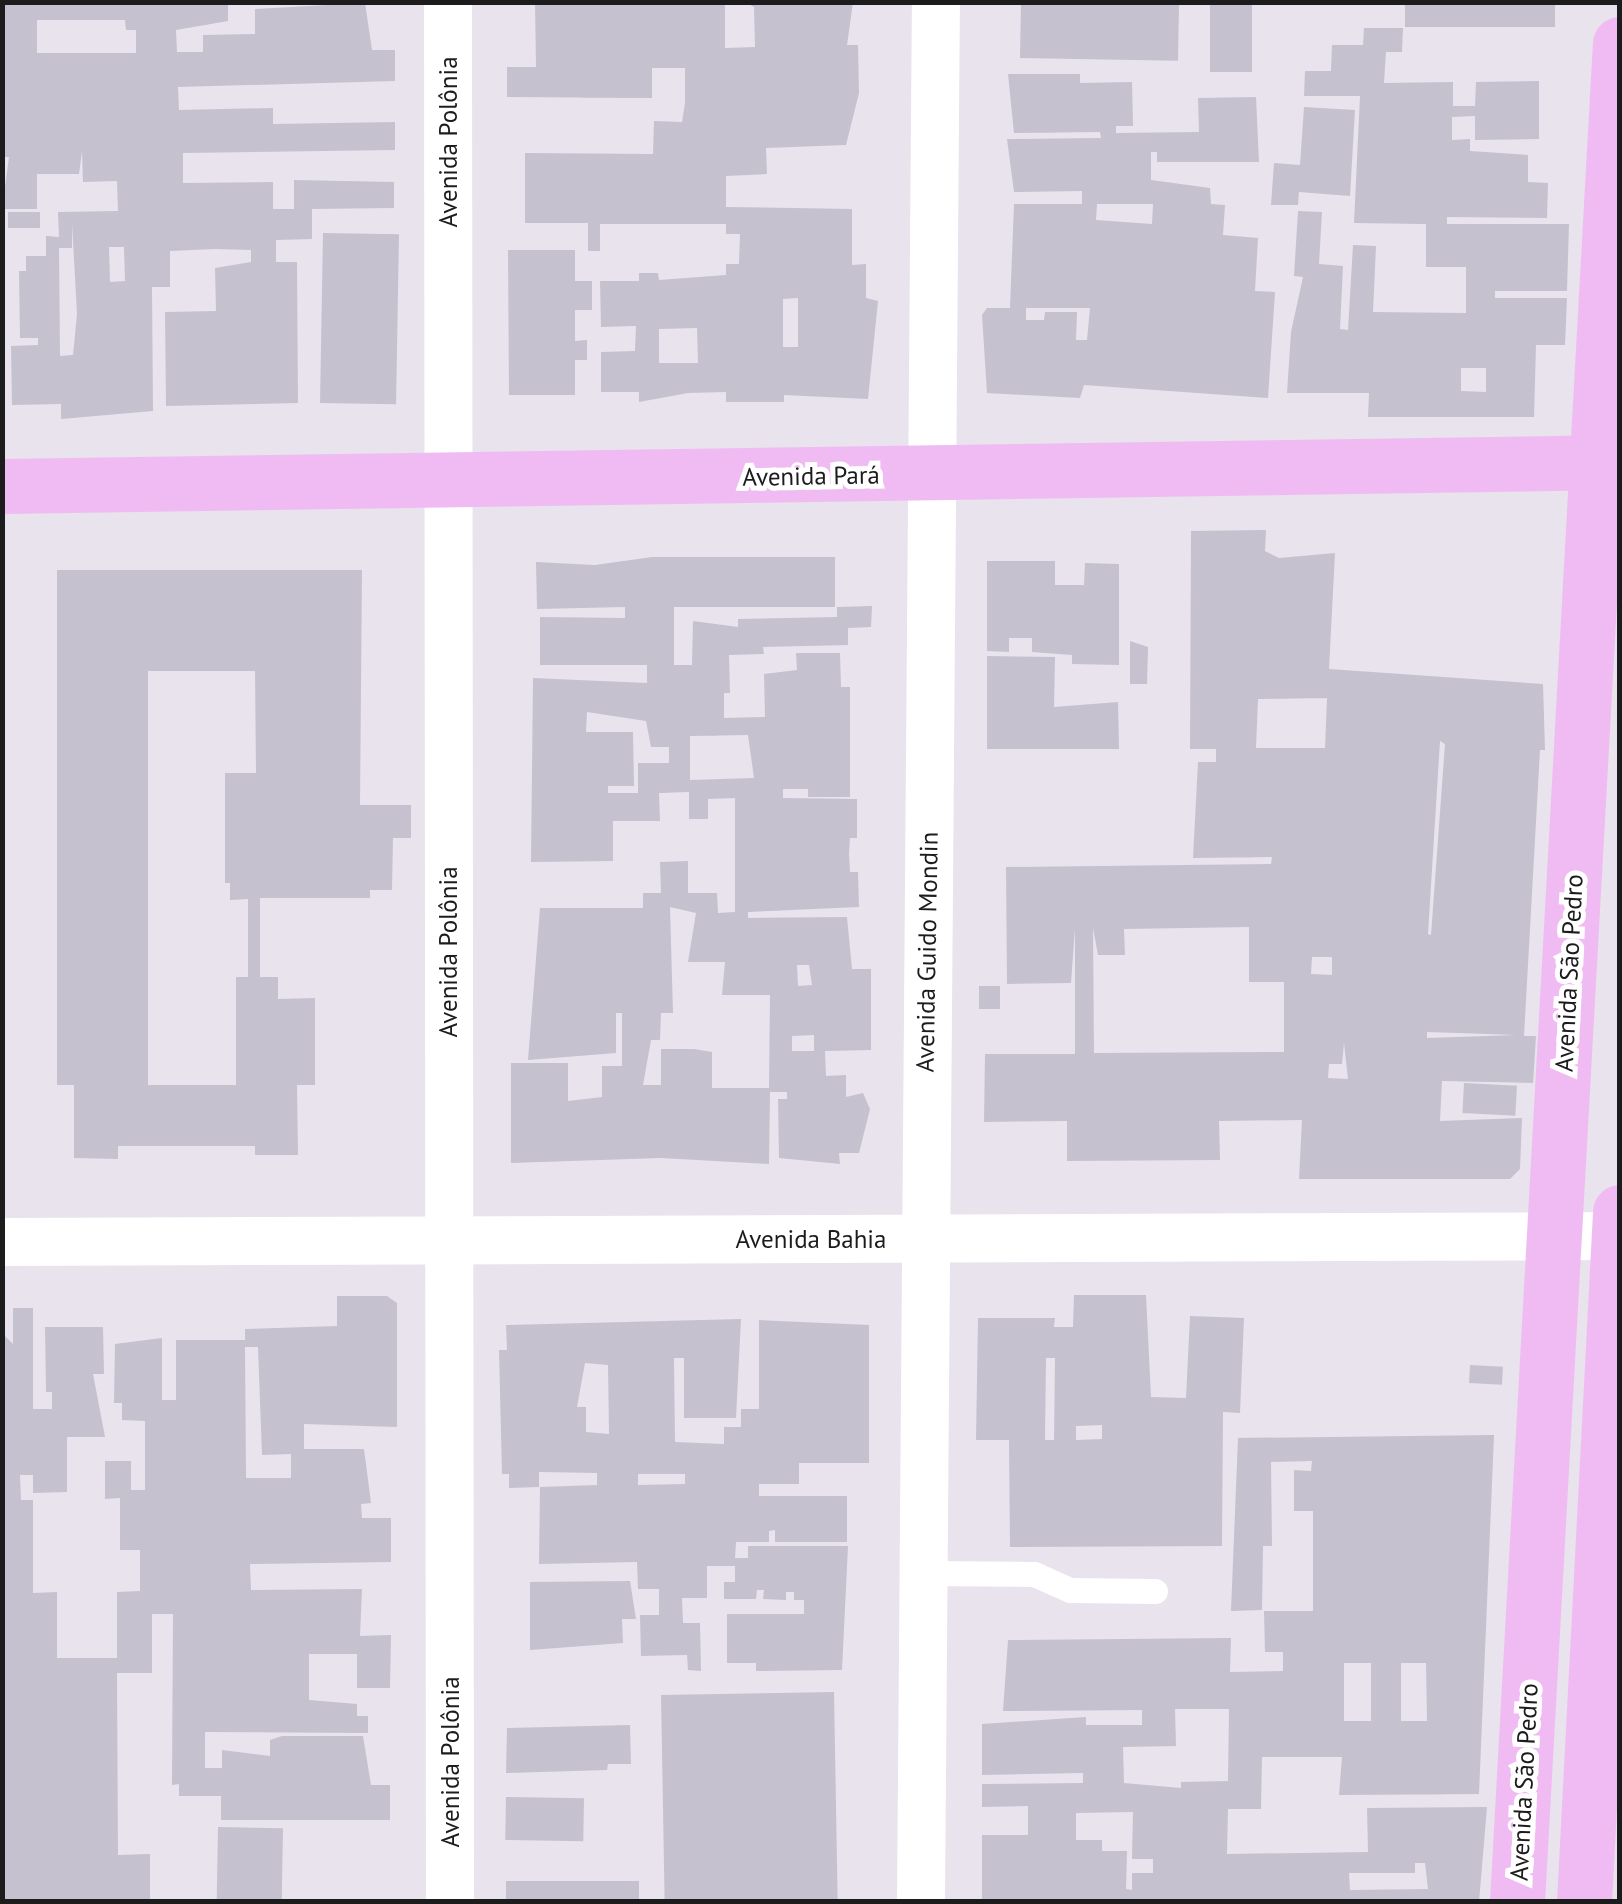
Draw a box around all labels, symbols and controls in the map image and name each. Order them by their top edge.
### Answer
street label: Avenida Polônia [433,56,463,228]
street label: Avenida Pará [742,460,880,492]
street label: Avenida Guido Mondin [910,831,944,1073]
street label: Avenida Polônia [433,866,463,1038]
street label: Avenida São Pedro [1549,873,1589,1073]
street label: Avenida Bahia [736,1224,886,1254]
street label: Avenida Polônia [435,1676,465,1848]
street label: Avenida São Pedro [1504,1682,1544,1882]

